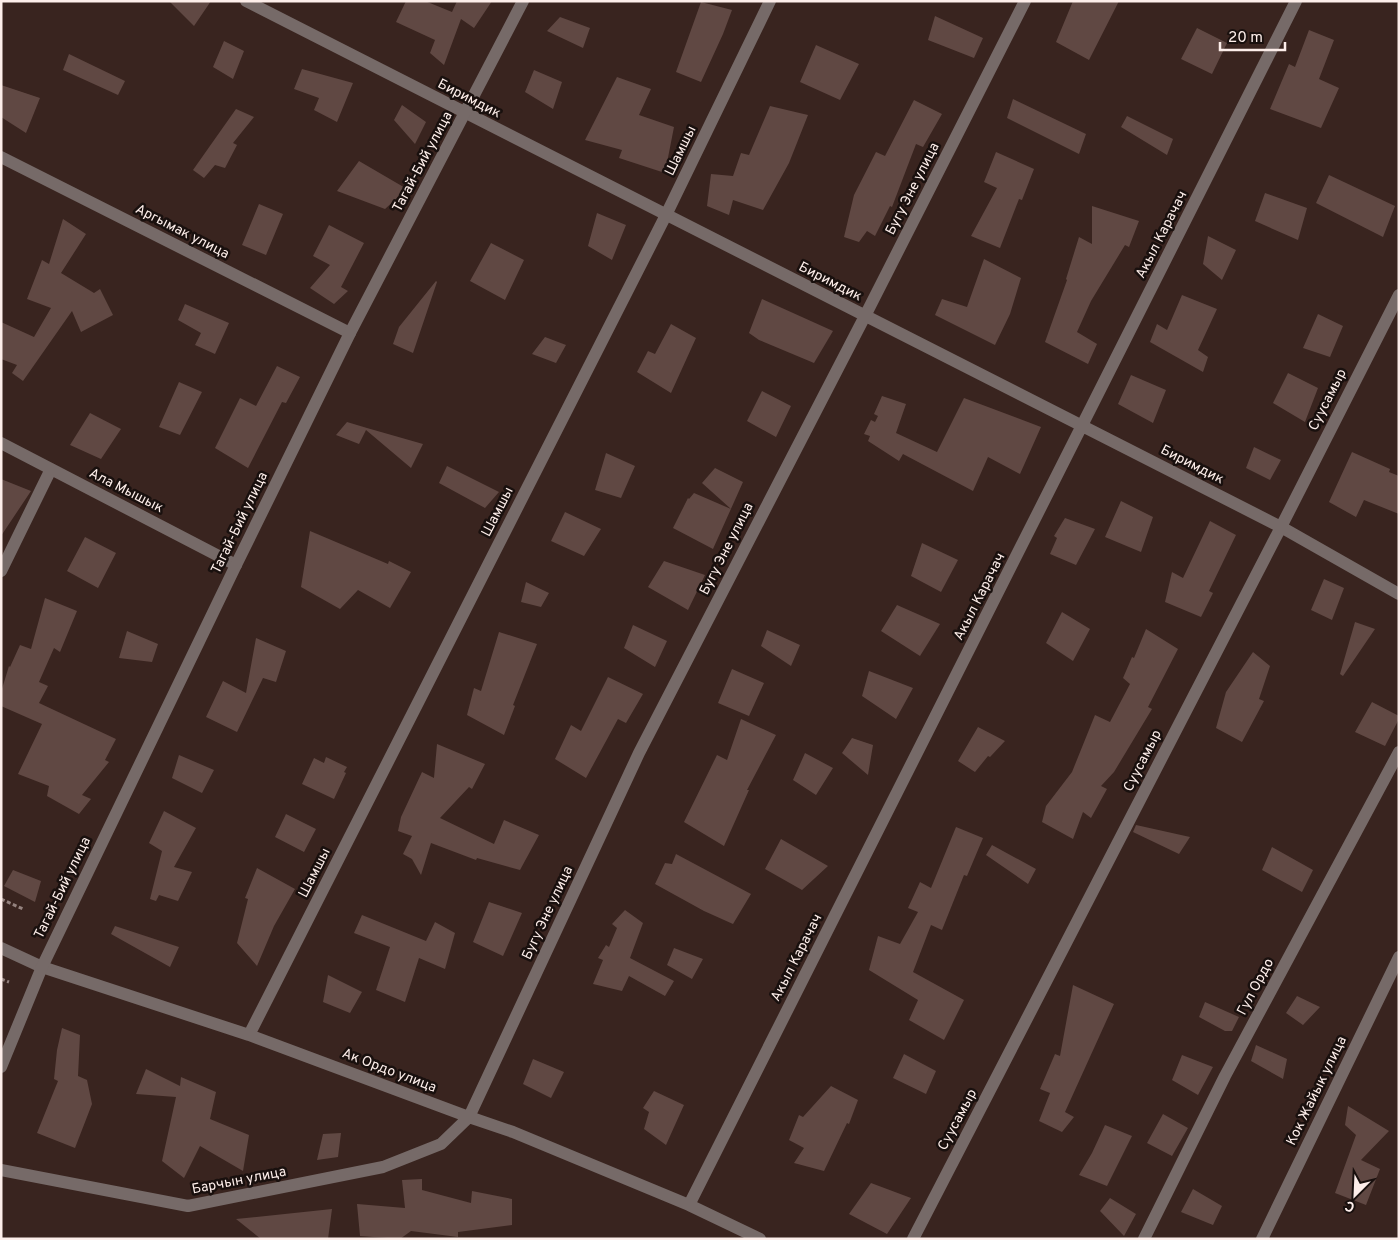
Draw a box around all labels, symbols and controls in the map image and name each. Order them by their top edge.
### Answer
scale bar [1220,20,1285,52]
text: 20 m [1228,29,1263,48]
street label: Биримдик [434,76,504,122]
street label: Тагай-Бий улица [389,109,457,215]
street label: Шамшы [662,123,700,179]
street label: Бугу Эне улица [882,140,944,238]
street label: Акыл Карачач [1133,188,1191,282]
street label: Аргымак улица [132,201,232,263]
street label: Биримдик [795,259,865,305]
street label: Суусамыр [1305,366,1351,434]
street label: Биримдик [1157,442,1227,488]
street label: Ала Мышык [86,465,166,517]
street label: Тагай-Бий улица [208,469,272,577]
street label: Шамшы [478,484,518,540]
street label: Бугу Эне улица [696,500,758,598]
street label: Акыл Карачач [951,550,1009,644]
street label: Суусамыр [1120,727,1166,795]
street label: Тагай-Бий улица [31,834,95,942]
street label: Шамшы [295,845,335,901]
street label: Бугу Эне улица [519,863,577,963]
street label: Акыл Карачач [768,911,826,1005]
street label: Гул Ордо [1234,956,1278,1018]
street label: Кок Жайык улица [1283,1034,1351,1148]
street label: Ак Ордо улица [339,1045,439,1097]
street label: Суусамыр [935,1086,981,1154]
street label: Барчын улица [190,1164,288,1198]
north arrow [1330,1170,1380,1220]
text: С [1343,1196,1358,1215]

